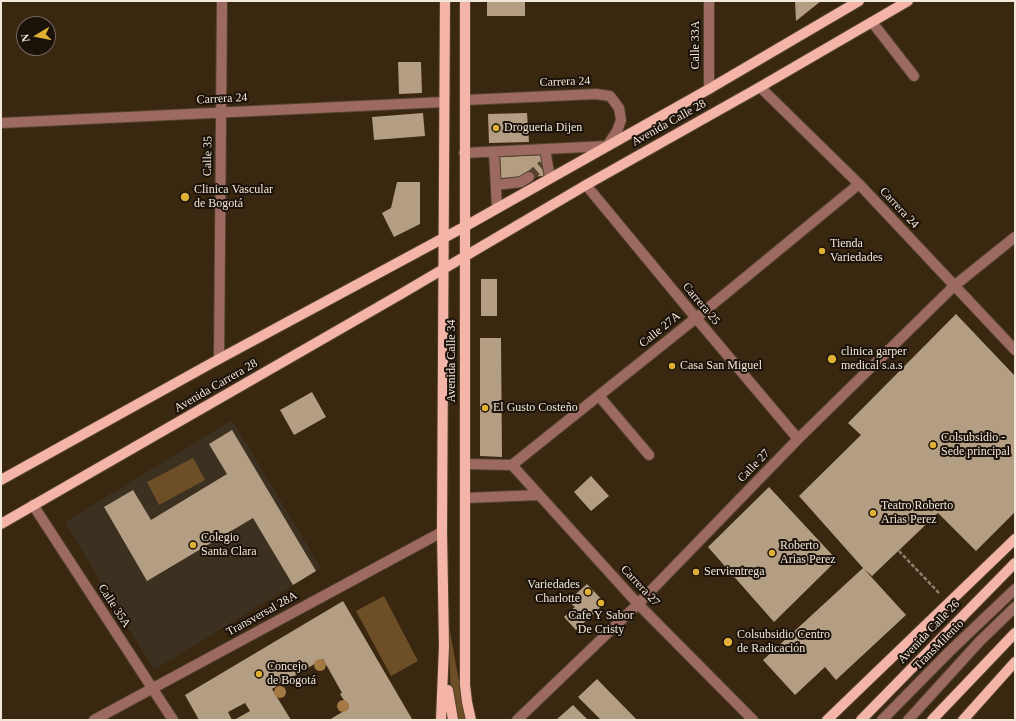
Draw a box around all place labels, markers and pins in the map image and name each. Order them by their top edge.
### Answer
place label: Drogueria Dijen [504,121,582,135]
marker: Drogueria Dijen [491,123,501,133]
place label: Clinica Vascular de Bogotá [194,183,273,211]
marker: Clinica Vascular de Bogotá [179,191,191,203]
place label: Tienda Variedades [830,237,883,265]
marker: Tienda Variedades [817,246,827,256]
place label: clinica garper medical s.a.s [841,345,907,373]
marker: clinica garper medical s.a.s [826,353,838,365]
place label: Casa San Miguel [680,359,762,373]
marker: Casa San Miguel [667,361,677,371]
place label: El Gusto Costeño [493,401,578,415]
marker: El Gusto Costeño [480,403,490,413]
place label: Colsubsidio - Sede principal [941,431,1010,459]
marker: Colsubsidio - Sede principal [928,440,938,450]
place label: Teatro Roberto Arias Perez [881,499,953,527]
marker: Teatro Roberto Arias Perez [868,508,878,518]
place label: Colegio Santa Clara [201,531,257,559]
place label: Roberto Arias Perez [780,539,836,567]
marker: Colegio Santa Clara [188,540,198,550]
marker: Roberto Arias Perez [767,548,777,558]
place label: Servientrega [704,565,765,579]
marker: Servientrega [691,567,701,577]
place label: Variedades Charlotte [527,578,580,606]
marker: Variedades Charlotte [583,587,593,597]
marker: Cafe Y Sabor De Cristy [596,598,606,608]
place label: Cafe Y Sabor De Cristy [568,609,634,637]
place label: Colsubsidio Centro de Radicación [737,628,830,656]
marker: Colsubsidio Centro de Radicación [722,636,734,648]
place label: Concejo de Bogotá [267,660,316,688]
marker: Concejo de Bogotá [254,669,264,679]

